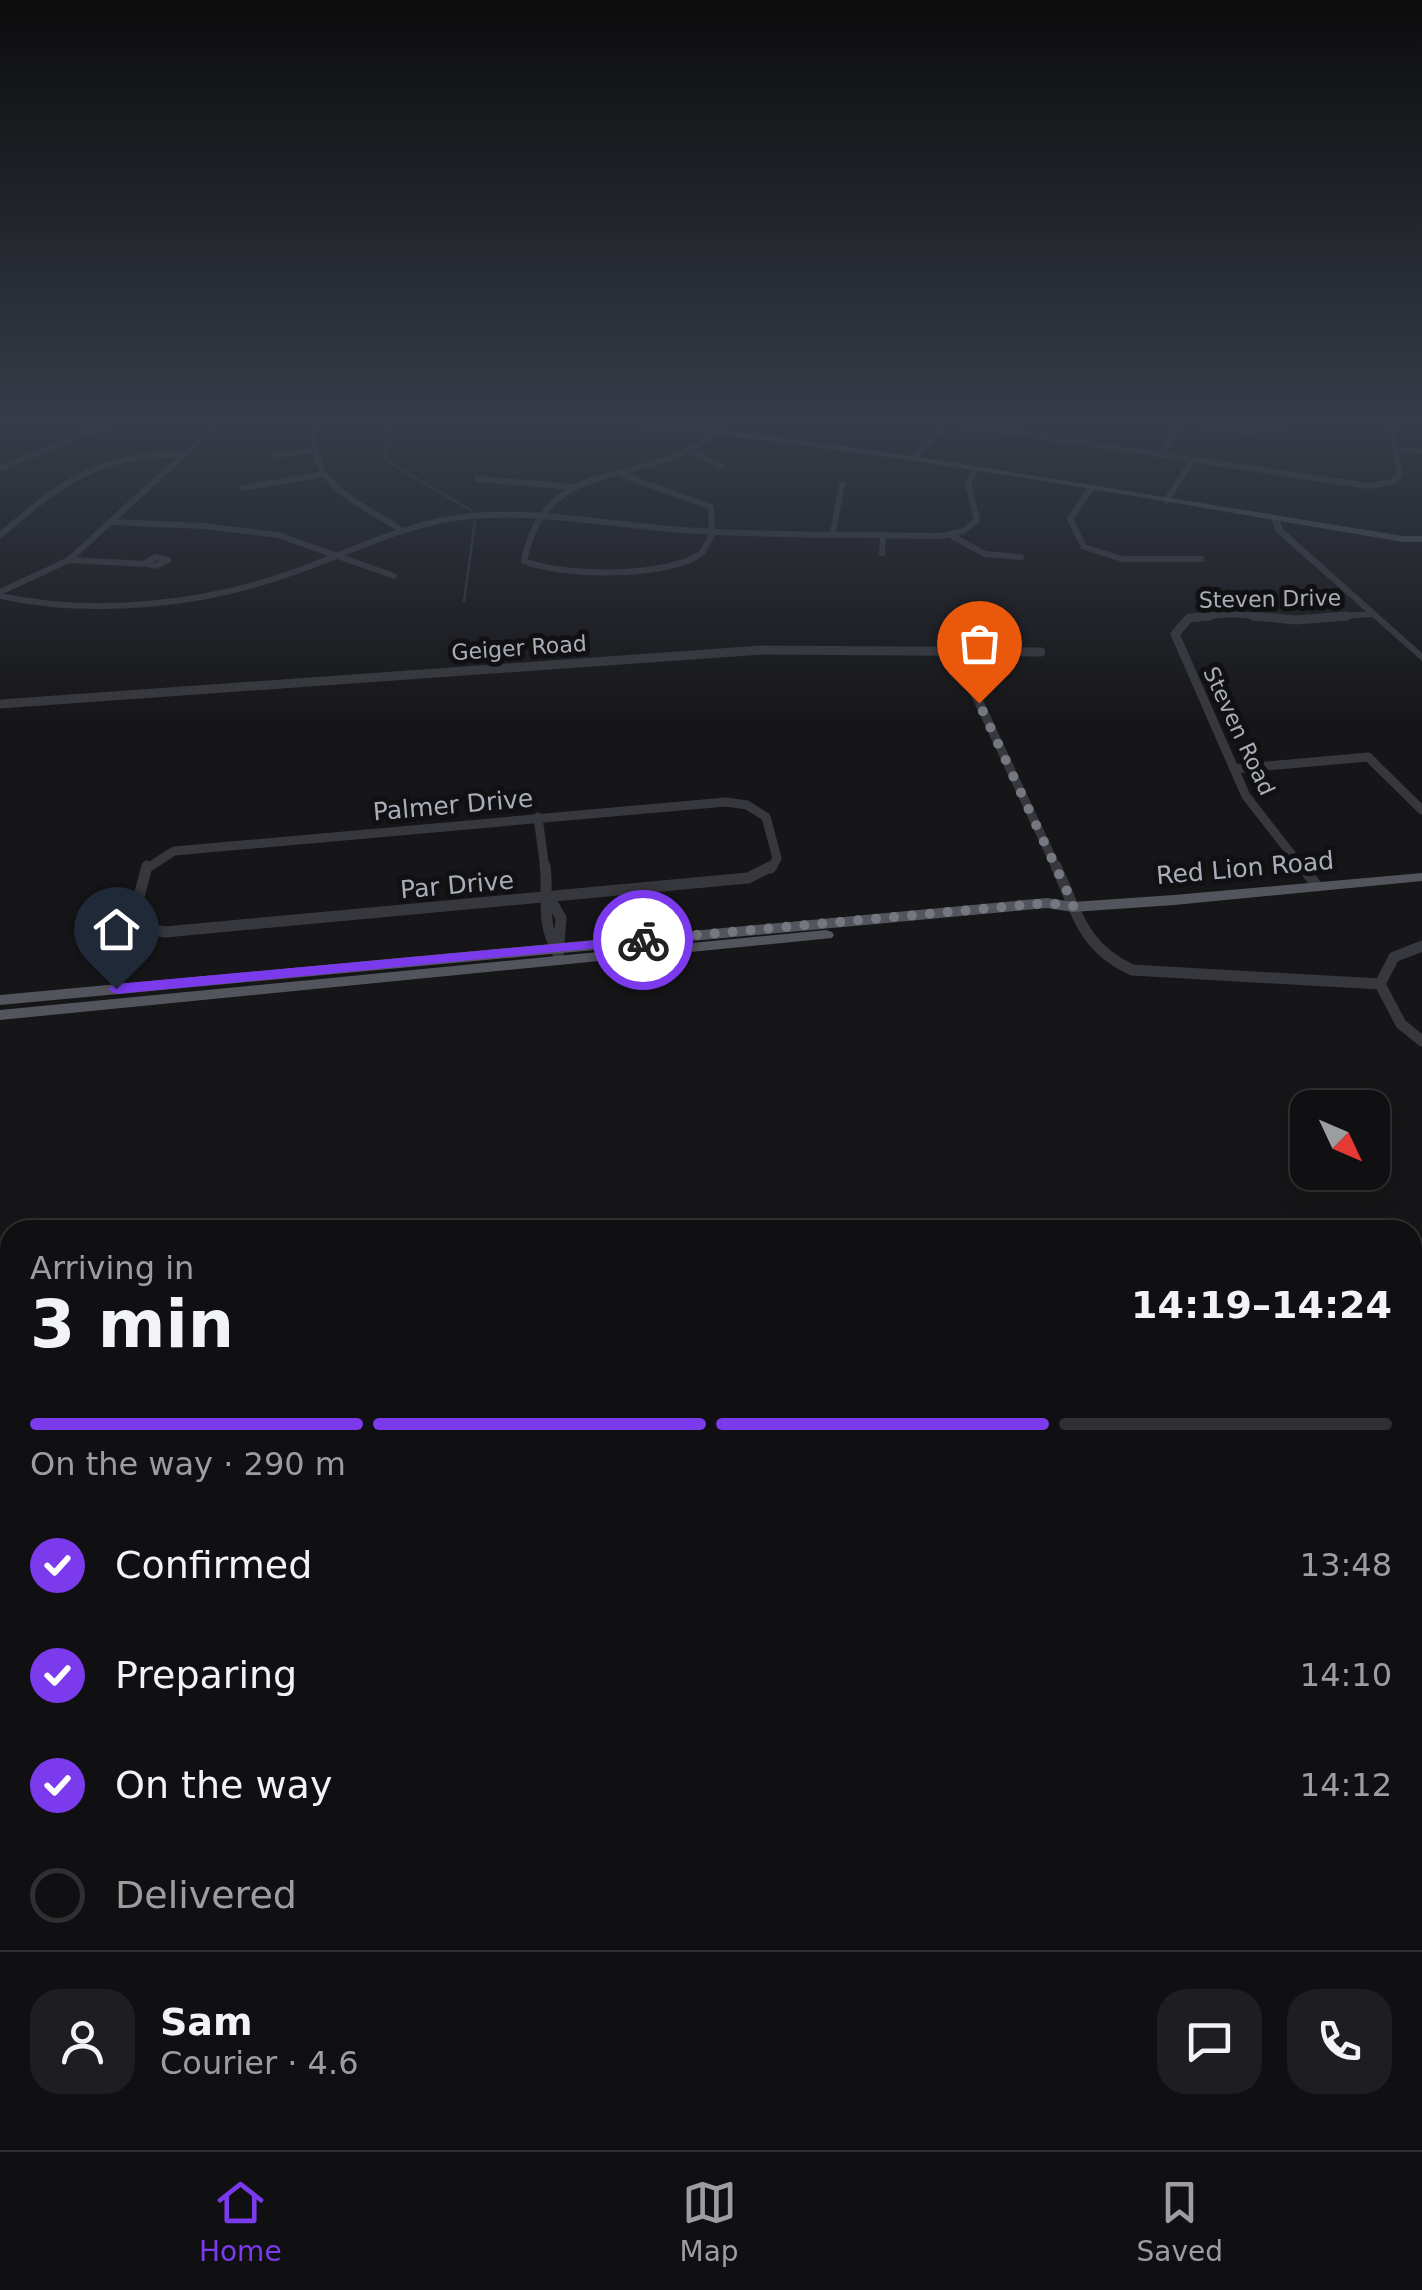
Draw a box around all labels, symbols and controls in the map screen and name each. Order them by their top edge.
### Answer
street label: Steven Drive [1199,585,1341,613]
pin [937,601,1022,704]
icon: bag [952,616,1007,671]
street label: Geiger Road [451,631,587,665]
street label: Steven Road [1198,663,1280,799]
street label: Palmer Drive [372,784,534,826]
street label: Red Lion Road [1155,846,1335,890]
street label: Par Drive [399,866,515,904]
pin [74,887,159,990]
courier [593,890,693,990]
icon: home [89,902,144,957]
icon: bike [616,913,671,968]
north arrow [1290,1090,1390,1190]
map controls [1290,1090,1390,1190]
text: Arriving in [30,1249,194,1287]
text: 14:19–14:24 [1131,1283,1392,1327]
text: 3 min [30,1287,234,1362]
text: On the way · 290 m [30,1445,346,1483]
icon: check [30,1538,85,1593]
text: Confirmed [115,1543,312,1587]
text: 13:48 [1300,1546,1392,1584]
icon: check [30,1648,85,1703]
text: Preparing [115,1653,297,1697]
text: 14:10 [1300,1656,1392,1694]
icon: check [30,1758,85,1813]
text: On the way [115,1763,332,1807]
text: 14:12 [1300,1766,1392,1804]
text: Delivered [115,1873,297,1917]
button: person [30,1989,135,2094]
button: chat [1157,1989,1262,2094]
button: phone [1287,1989,1392,2094]
text: Sam [160,2000,253,2044]
text: Courier · 4.6 [160,2044,359,2082]
tab: Home [199,2175,282,2268]
tab: Map [680,2175,739,2268]
tab: Saved [1137,2175,1223,2268]

